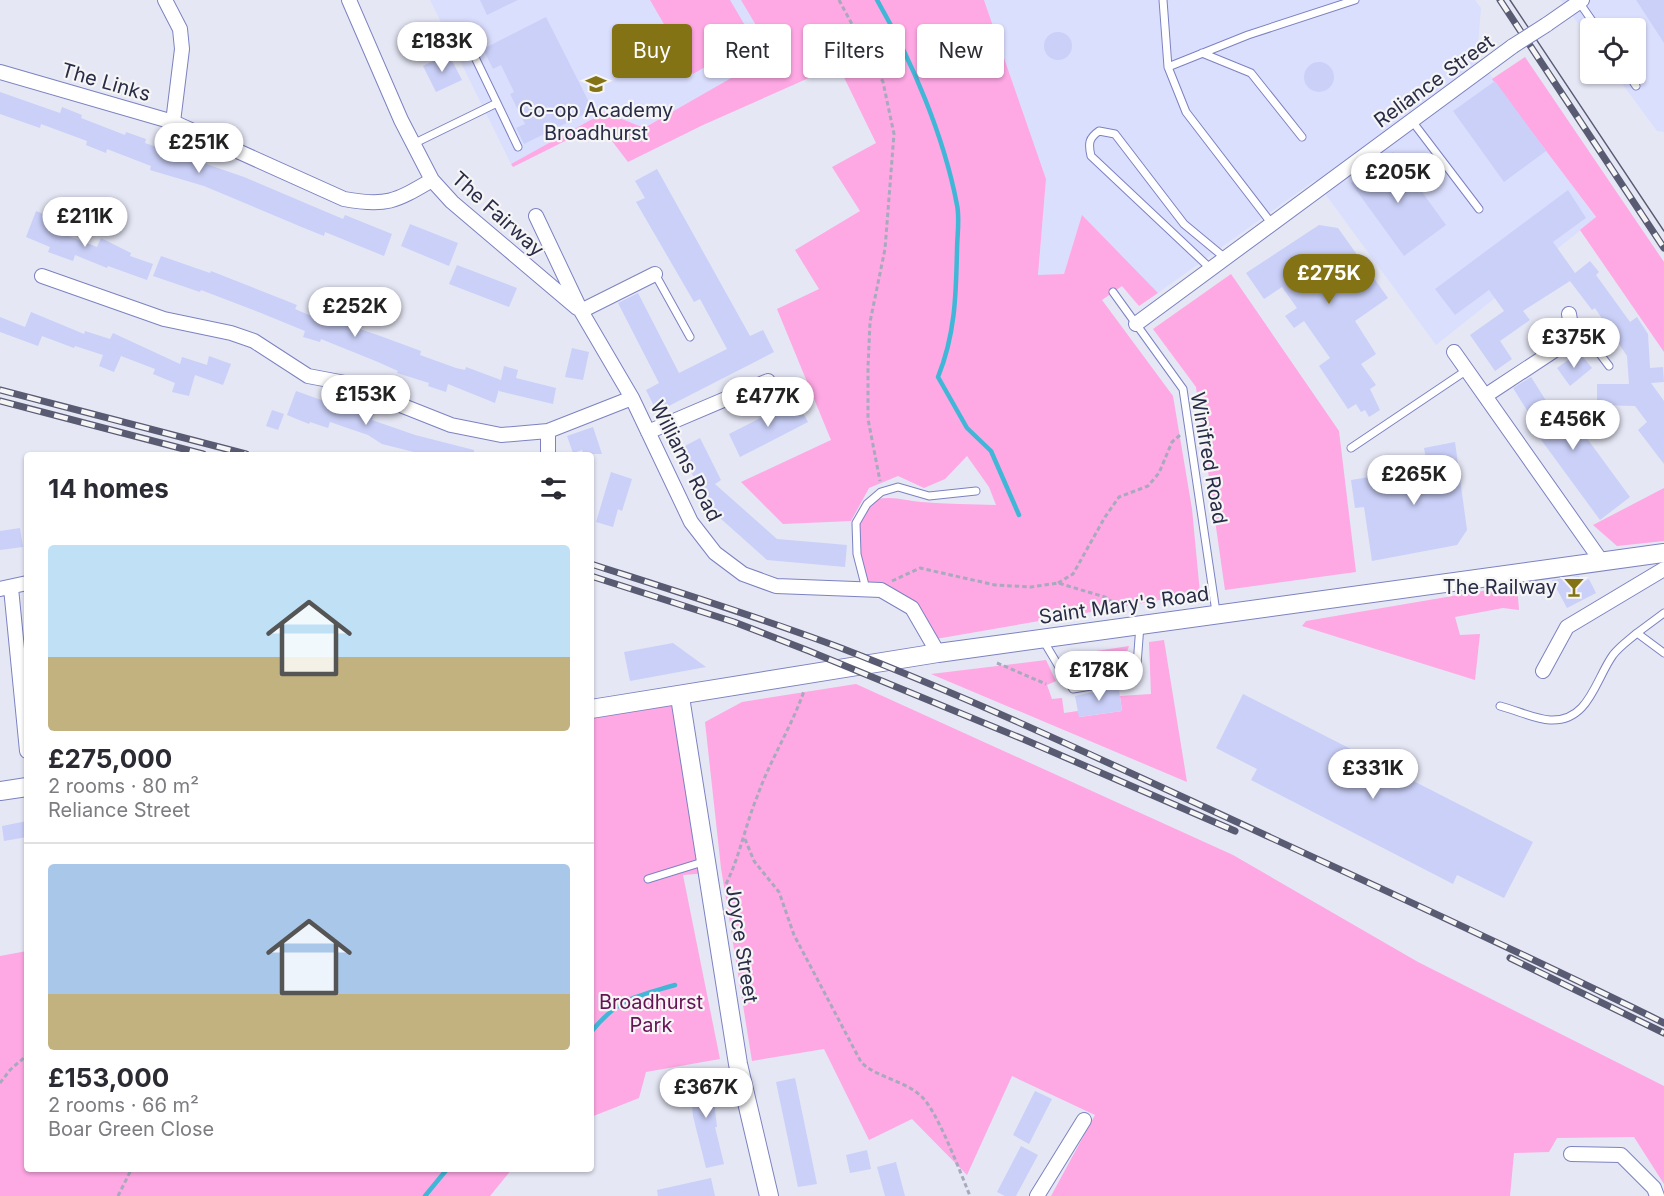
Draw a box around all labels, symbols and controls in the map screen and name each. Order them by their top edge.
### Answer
map controls [1580,18,1646,84]
button: locate [1580,18,1646,84]
pin: £183K [400,22,484,73]
chip: Buy [612,24,692,78]
chip: Rent [704,24,791,78]
chip: Filters [803,24,905,78]
chip: New [917,24,1004,78]
text: £183K [411,29,473,53]
street label: Reliance Street [1369,29,1499,132]
street label: The Links [59,58,153,106]
school or university icon: Co-op Academy Broadhurst [584,72,608,96]
place label: Co-op Academy Broadhurst [519,98,673,145]
pin: £251K [157,123,241,174]
text: £251K [168,130,230,154]
pin: £205K [1356,153,1440,204]
text: £205K [1365,160,1431,184]
street label: The Fairway [447,166,549,262]
pin: £211K [43,197,127,248]
text: £211K [56,204,114,228]
pin: £275K [1287,254,1371,305]
text: £275K [1297,261,1361,285]
pin: £252K [313,287,397,338]
text: £252K [322,294,388,318]
pin: £375K [1532,318,1616,369]
text: £375K [1542,325,1606,349]
pin: £153K [324,375,408,426]
pin: £477K [726,377,810,428]
text: £153K [335,382,397,406]
text: £477K [736,384,800,408]
street label: Winifred Road [1186,390,1232,526]
street label: Williams Road [645,397,727,525]
pin: £456K [1531,400,1615,451]
text: £456K [1540,407,1606,431]
pin: £265K [1372,455,1456,506]
text: £265K [1381,462,1447,486]
icon: filters [537,472,570,505]
text: 14 homes [48,473,169,504]
place label: The Railway [1443,575,1557,599]
bar icon: The Railway [1562,575,1586,599]
street label: Saint Mary's Road [1037,581,1211,629]
icon: home [255,584,363,692]
pin: £178K [1057,651,1141,702]
text: £178K [1069,658,1129,682]
text: £275,000 [48,743,172,774]
pin: £331K [1331,749,1415,800]
text: £331K [1342,756,1404,780]
text: 2 rooms · 80 m² [48,774,199,798]
text: Reliance Street [48,798,190,822]
street label: Joyce Street [721,883,763,1005]
icon: home [255,903,363,1011]
park label: Broadhurst Park [599,990,704,1037]
text: £153,000 [48,1062,169,1093]
pin: £367K [664,1068,748,1119]
text: £367K [674,1075,738,1099]
text: 2 rooms · 66 m² [48,1093,199,1117]
text: Boar Green Close [48,1117,214,1141]

